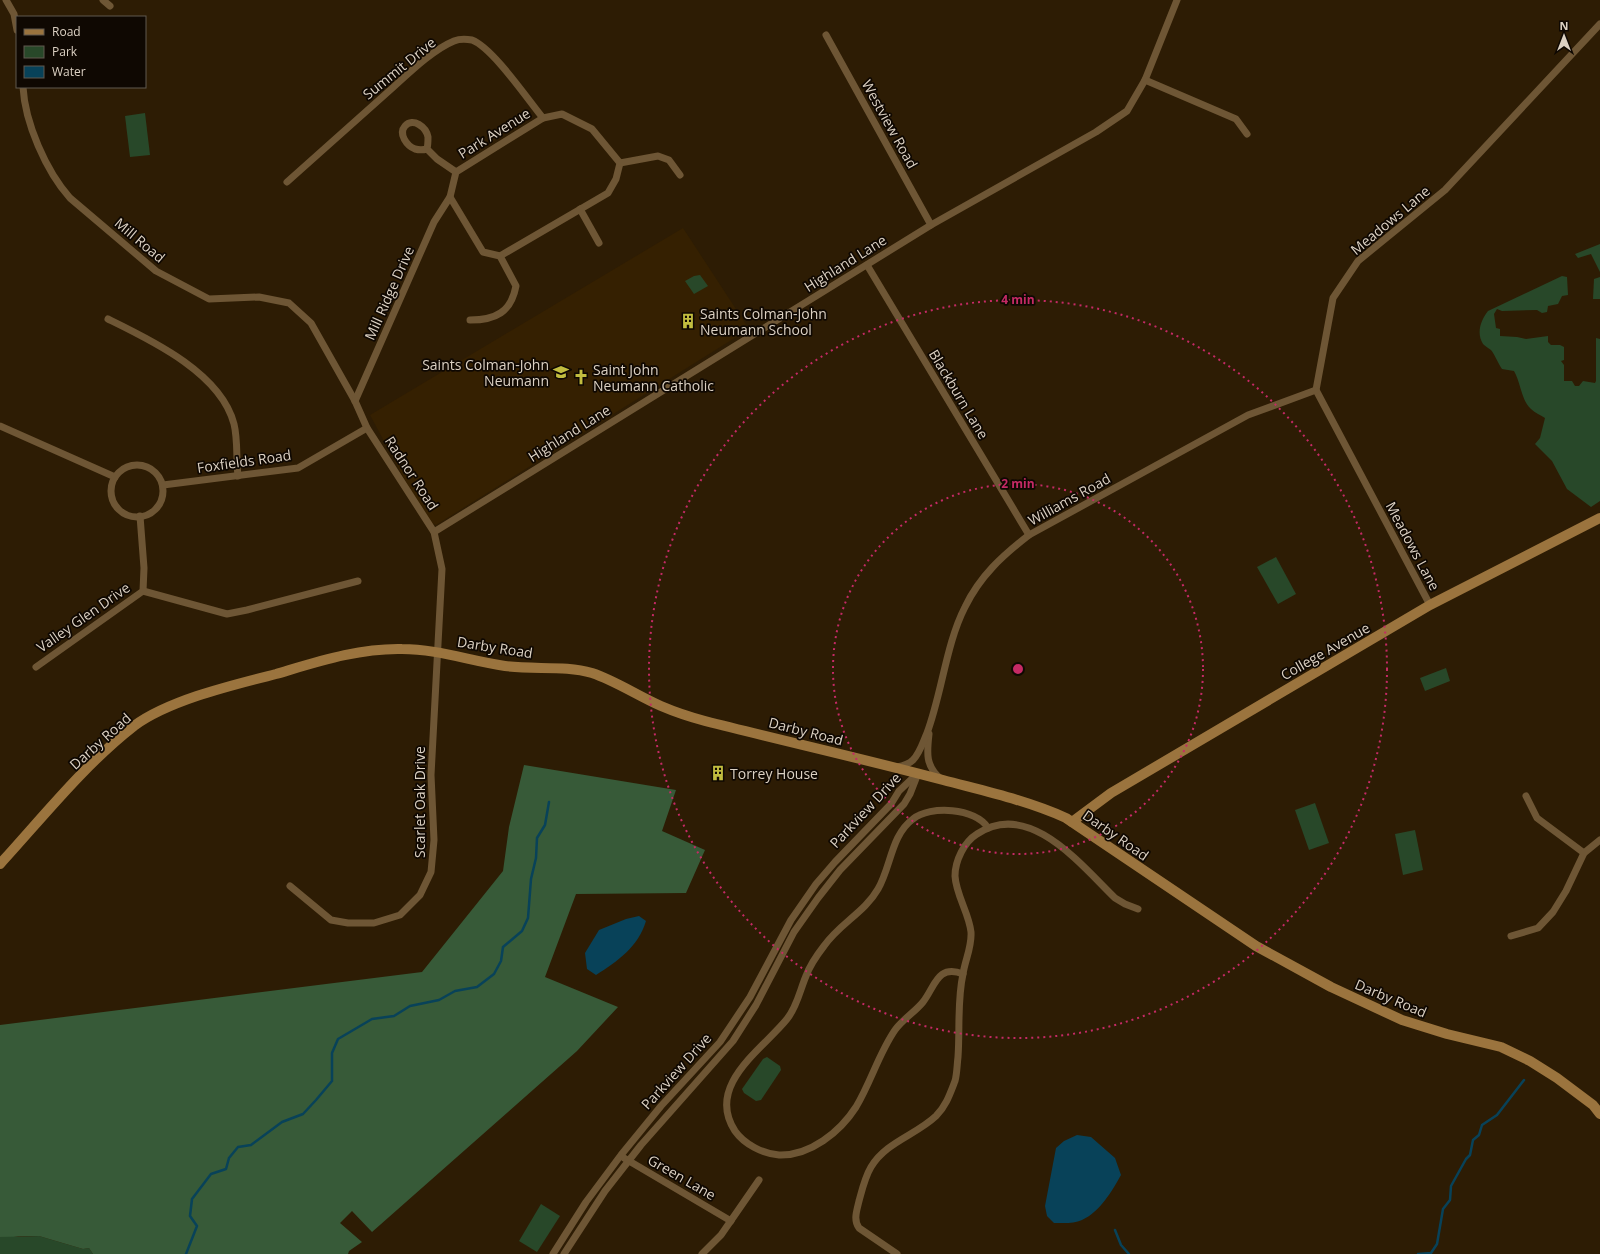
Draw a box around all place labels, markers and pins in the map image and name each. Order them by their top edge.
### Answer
place label: Saints Colman-John Neumann School [700,304,827,339]
building icon: Saints Colman-John Neumann School [679,312,697,330]
place label: Saints Colman-John Neumann [422,355,549,390]
place label: Saint John Neumann Catholic [593,360,714,395]
school or university icon: Saints Colman-John Neumann [552,363,570,381]
church icon: Saint John Neumann Catholic [572,368,590,386]
centre of rings [1011,662,1025,676]
building icon: Torrey House [709,764,727,782]
place label: Torrey House [730,764,818,783]

